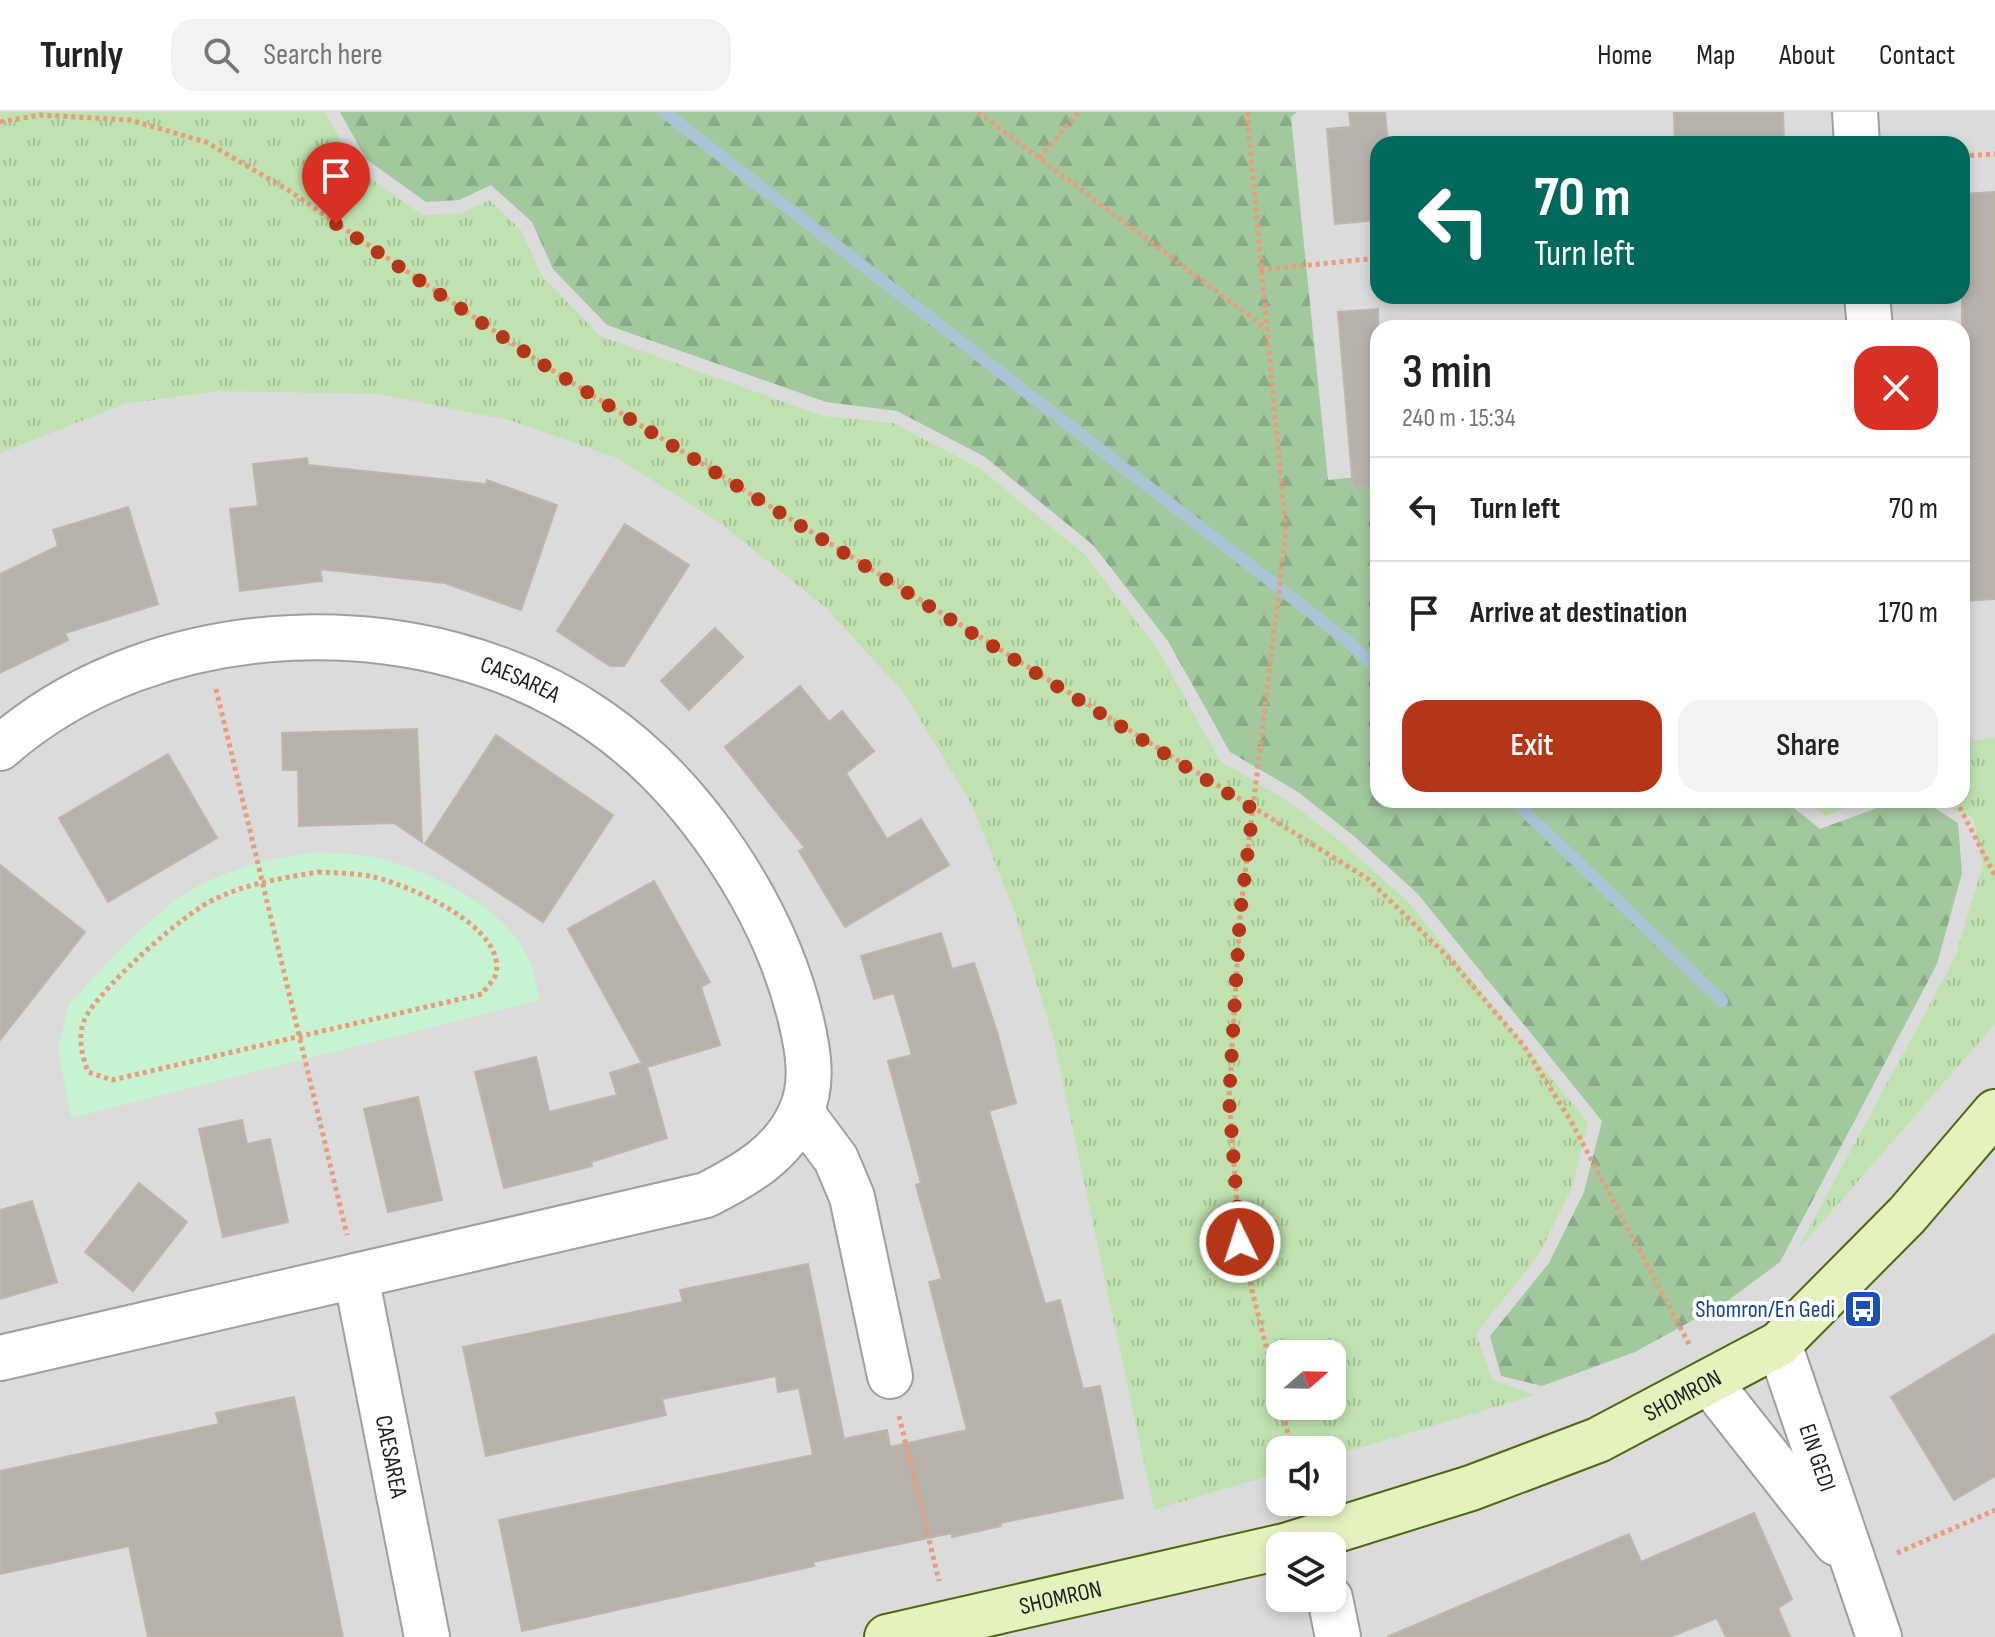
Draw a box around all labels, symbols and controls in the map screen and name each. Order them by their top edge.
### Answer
search box [171,19,731,91]
text: Turnly [40,33,123,78]
icon: search [199,33,243,77]
text: Search here [263,37,383,73]
text: Home [1597,39,1652,72]
text: Map [1696,39,1735,72]
text: About [1779,39,1835,72]
text: Contact [1879,39,1955,72]
pin [302,142,370,224]
icon: arrive [314,154,358,198]
text: 70 m [1534,165,1631,232]
icon: left [1402,168,1506,272]
text: Turn left [1534,233,1635,276]
text: 3 min [1402,344,1492,401]
button: close [1854,346,1938,430]
text: 240 m · 15:34 [1402,403,1516,434]
icon: left [1402,487,1446,531]
text: Turn left [1470,491,1560,527]
text: 70 m [1889,491,1938,527]
icon: arrive [1402,591,1446,635]
text: Arrive at destination [1470,595,1687,631]
text: 170 m [1878,595,1938,631]
street label: CAESAREA [477,649,566,709]
button: Exit [1402,700,1662,792]
button: Share [1678,700,1938,792]
position arrow [1198,1200,1282,1284]
bus stop icon: Shomron/En Gedi [1842,1288,1884,1330]
place label: Shomron/En Gedi [1695,1295,1835,1324]
north arrow [1266,1340,1346,1420]
map controls [1266,1340,1346,1612]
street label: SHOMRON [1639,1363,1726,1428]
street label: CAESAREA [369,1413,414,1501]
street label: EIN GEDI [1793,1420,1843,1495]
button: sound [1266,1436,1346,1516]
button: layers [1266,1532,1346,1612]
street label: SHOMRON [1017,1574,1104,1621]

